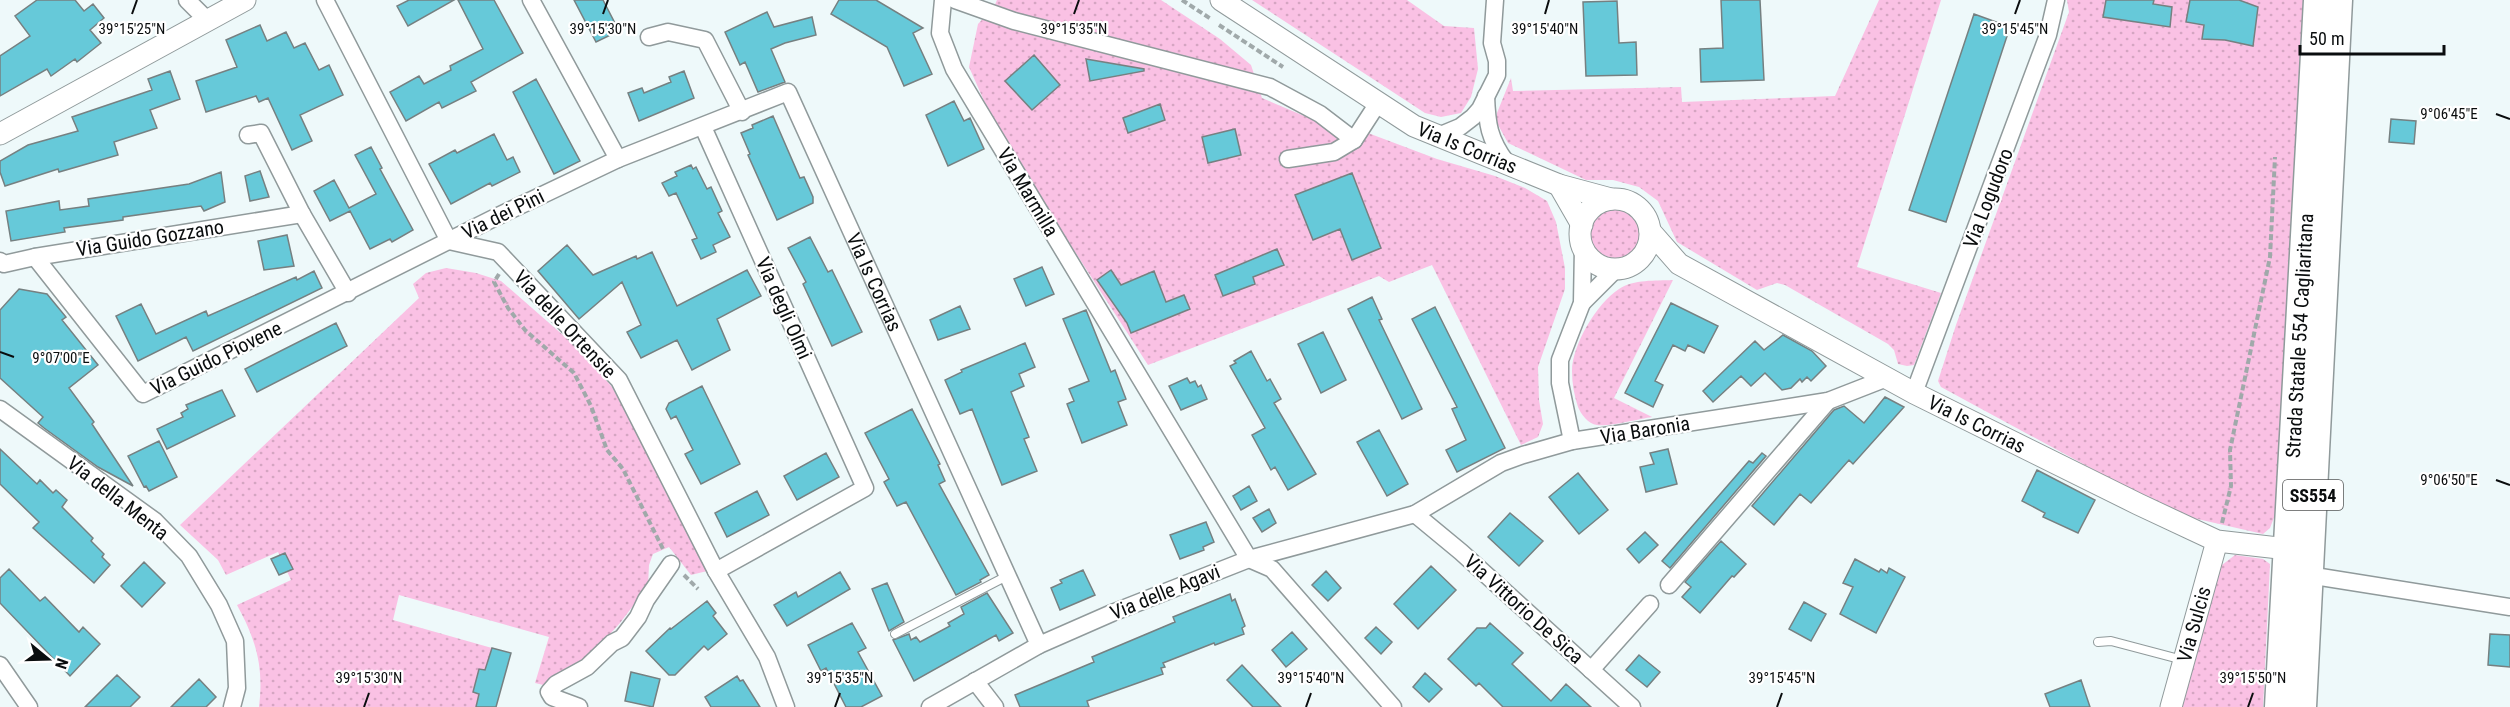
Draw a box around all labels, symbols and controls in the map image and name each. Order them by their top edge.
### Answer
scale bar [2300,18,2444,56]
text: 39°15'25"N [99,20,165,38]
text: 39°15'30"N [570,20,636,38]
text: 39°15'35"N [1041,20,1107,38]
text: 39°15'40"N [1512,20,1578,38]
text: 39°15'45"N [1982,20,2048,38]
text: 50 m [2309,28,2344,49]
text: 9°06'45"E [2420,105,2478,123]
street label: Via Is Corrias [1414,117,1521,179]
street label: Via Marmilla [992,143,1064,241]
street label: Via Logudoro [1958,145,2018,251]
street label: Via dei Pini [458,184,548,244]
street label: Strada Statale 554 Cagliaritana [2281,213,2318,459]
street label: Via Guido Gozzano [74,214,226,262]
street label: Via Is Corrias [842,229,907,335]
street label: Via degli Olmi [751,253,817,363]
street label: Via delle Ortensie [509,265,621,383]
street label: Via Guido Piovene [146,316,286,400]
text: 9°07'00"E [32,349,90,367]
street label: Via Is Corrias [1924,390,2029,458]
street label: Via Baronia [1599,411,1691,449]
street label: Via della Menta [62,451,174,545]
text: 9°06'50"E [2420,471,2478,489]
road number: SS554 [2283,480,2343,510]
street label: Via Vittorio De Sica [1460,549,1588,669]
street label: Via delle Agavi [1107,559,1223,625]
street label: Via Sulcis [2172,584,2216,665]
north arrow [18,629,78,689]
text: N [51,656,72,671]
text: 39°15'30"N [336,669,402,687]
text: 39°15'35"N [807,669,873,687]
text: 39°15'40"N [1278,669,1344,687]
text: 39°15'45"N [1749,669,1815,687]
text: 39°15'50"N [2220,669,2286,687]

